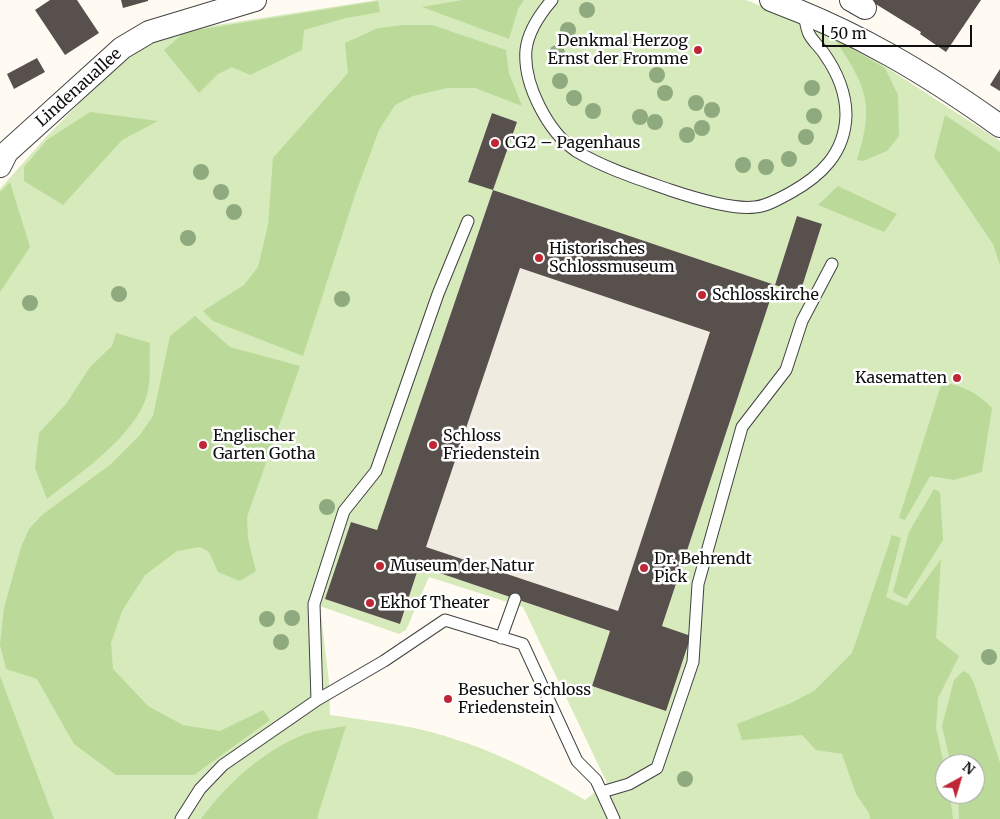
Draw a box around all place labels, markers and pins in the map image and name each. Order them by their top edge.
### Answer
place label: Denkmal Herzog Ernst der Fromme [548,31,688,69]
marker: Denkmal Herzog Ernst der Fromme [692,44,704,56]
place label: CG2 – Pagenhaus [505,133,640,153]
marker: CG2 – Pagenhaus [489,137,501,149]
place label: Historisches Schlossmuseum [549,239,675,277]
marker: Historisches Schlossmuseum [533,252,545,264]
place label: Schlosskirche [712,285,819,305]
marker: Schlosskirche [696,289,708,301]
place label: Kasematten [855,368,947,388]
marker: Kasematten [951,372,963,384]
place label: Englischer Garten Gotha [213,426,316,464]
place label: Schloss Friedenstein [443,426,540,464]
marker: Englischer Garten Gotha [197,439,209,451]
marker: Schloss Friedenstein [427,439,439,451]
place label: Dr. Behrendt Pick [654,549,752,587]
place label: Museum der Natur [390,556,534,576]
marker: Museum der Natur [374,560,386,572]
marker: Dr. Behrendt Pick [638,562,650,574]
place label: Ekhof Theater [380,593,490,613]
marker: Ekhof Theater [364,597,376,609]
place label: Besucher Schloss Friedenstein [458,680,591,718]
marker: Besucher Schloss Friedenstein [442,693,454,705]

